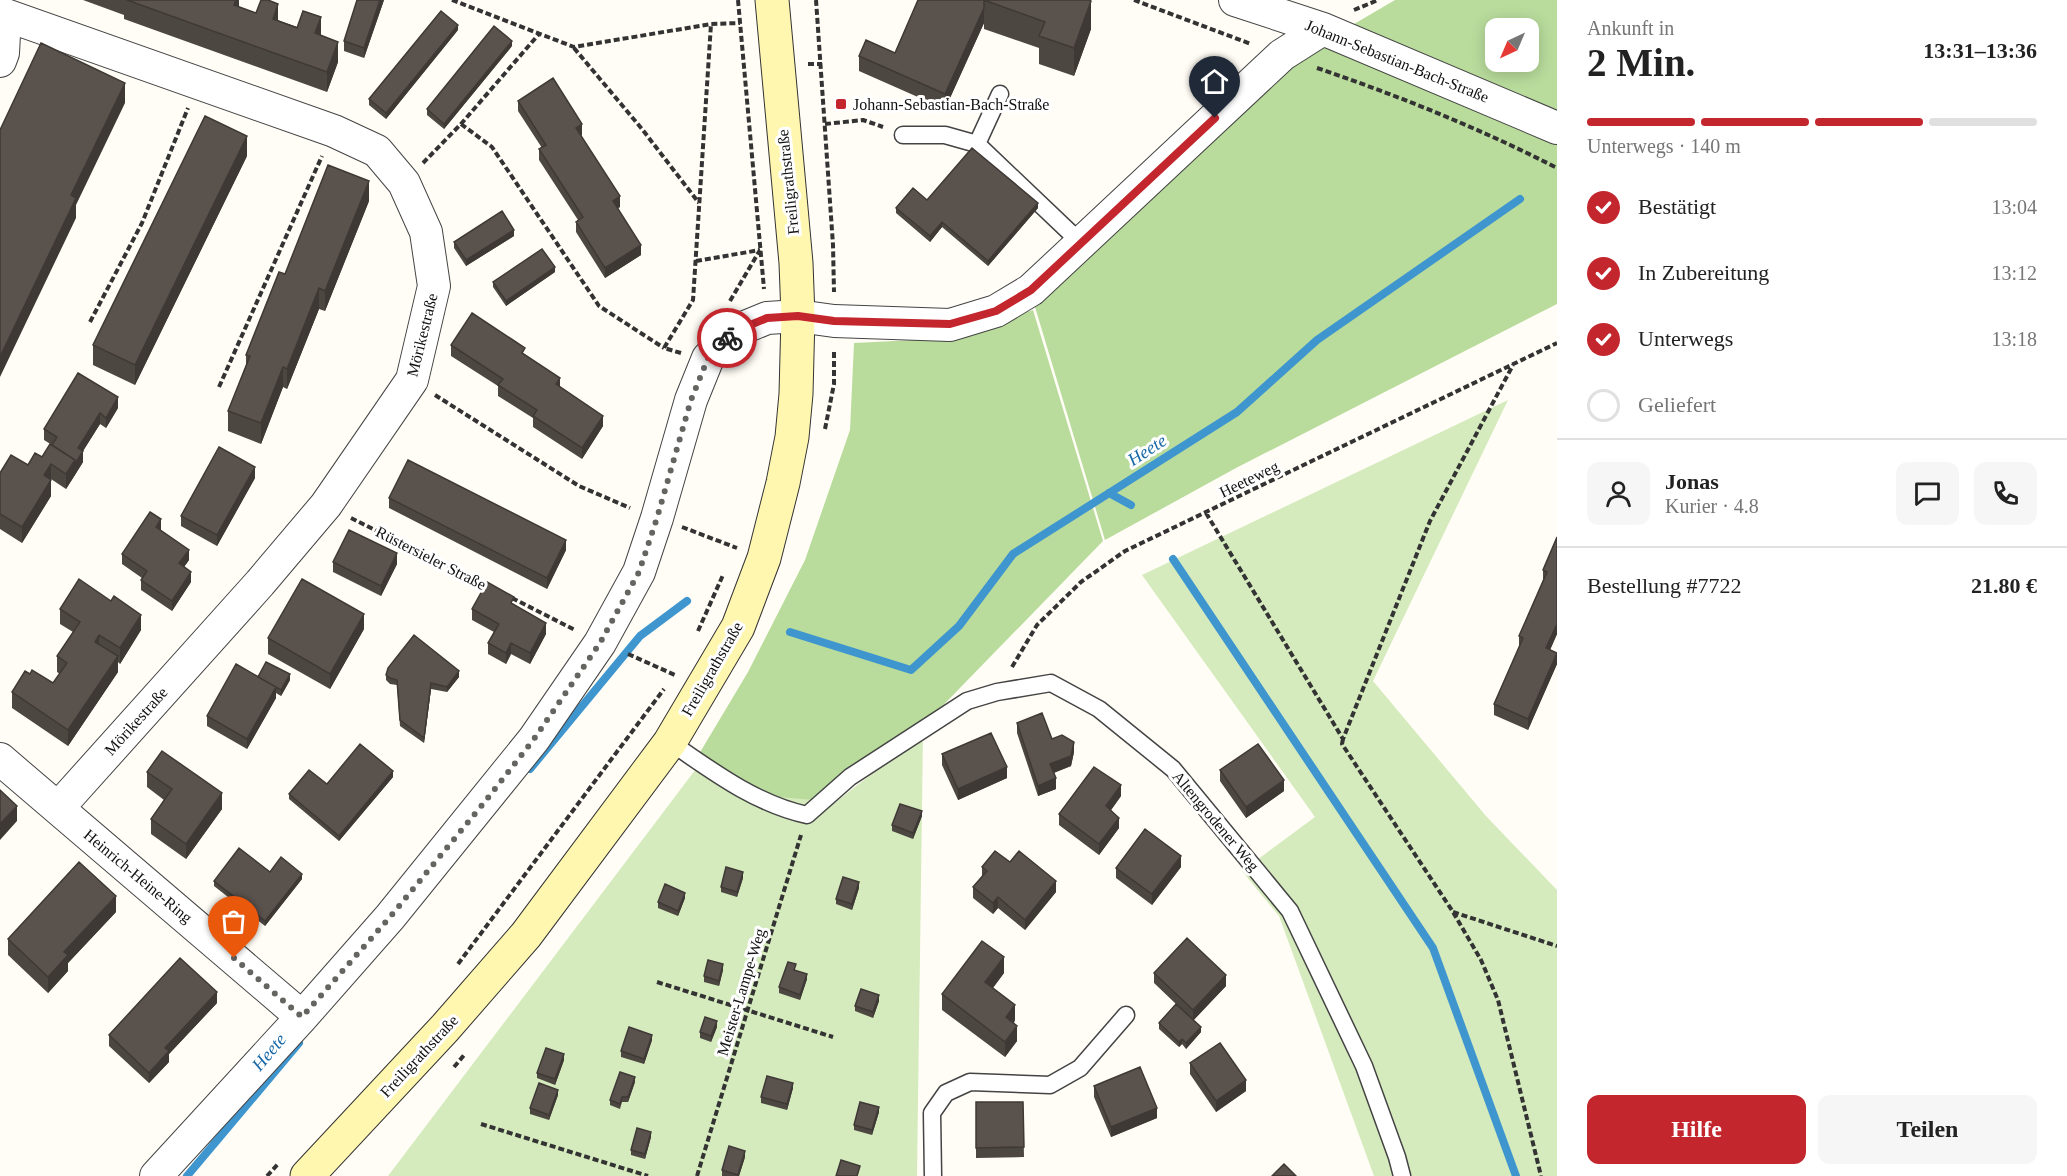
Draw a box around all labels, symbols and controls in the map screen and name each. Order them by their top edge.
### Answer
street label: Johann-Sebastian-Bach-Straße [1303,16,1491,106]
text: Ankunft in [1587,17,1674,39]
north arrow [1485,18,1539,72]
map controls [1485,18,1539,72]
text: 13:31–13:36 [1923,38,2037,63]
text: 2 Min. [1587,41,1695,84]
pin [1189,56,1240,118]
icon: home [1198,65,1231,98]
place label: Johann-Sebastian-Bach-Straße [853,96,1049,113]
marker: Johann-Sebastian-Bach-Straße [834,97,848,111]
street label: Freiligrathstraße [774,128,803,235]
text: Unterwegs · 140 m [1587,135,1741,157]
icon: check [1587,191,1620,224]
text: Bestätigt [1638,194,1716,219]
text: 13:04 [1991,196,2037,218]
icon: check [1587,257,1620,290]
text: In Zubereitung [1638,260,1769,285]
text: 13:12 [1991,262,2037,284]
street label: Mörikestraße [403,292,441,378]
courier [697,308,757,368]
icon: bike [711,322,744,355]
icon: check [1587,323,1620,356]
text: Unterwegs [1638,326,1733,351]
text: 13:18 [1991,328,2037,350]
text: Geliefert [1638,392,1716,417]
water label: Heete [1123,430,1170,470]
street label: Heeteweg [1217,457,1282,502]
button: person [1587,462,1650,525]
button: chat [1896,462,1959,525]
button: phone [1974,462,2037,525]
text: Jonas [1665,469,1719,494]
text: Kurier · 4.8 [1665,495,1759,517]
street label: Rüstersieler Straße [373,523,489,593]
text: Bestellung #7722 [1587,573,1742,598]
text: 21.80 € [1971,573,2037,598]
street label: Freiligrathstraße [678,619,747,720]
street label: Mörikestraße [101,684,171,758]
street label: Altengrodener Weg [1169,768,1263,875]
street label: Heinrich-Heine-Ring [80,826,196,927]
pin [208,896,259,958]
icon: bag [217,905,250,938]
street label: Meister-Lampe-Weg [713,926,769,1058]
street label: Freiligrathstraße [377,1012,462,1101]
water label: Heete [247,1029,290,1075]
button: Hilfe [1587,1095,1806,1164]
button: Teilen [1818,1095,2037,1164]

